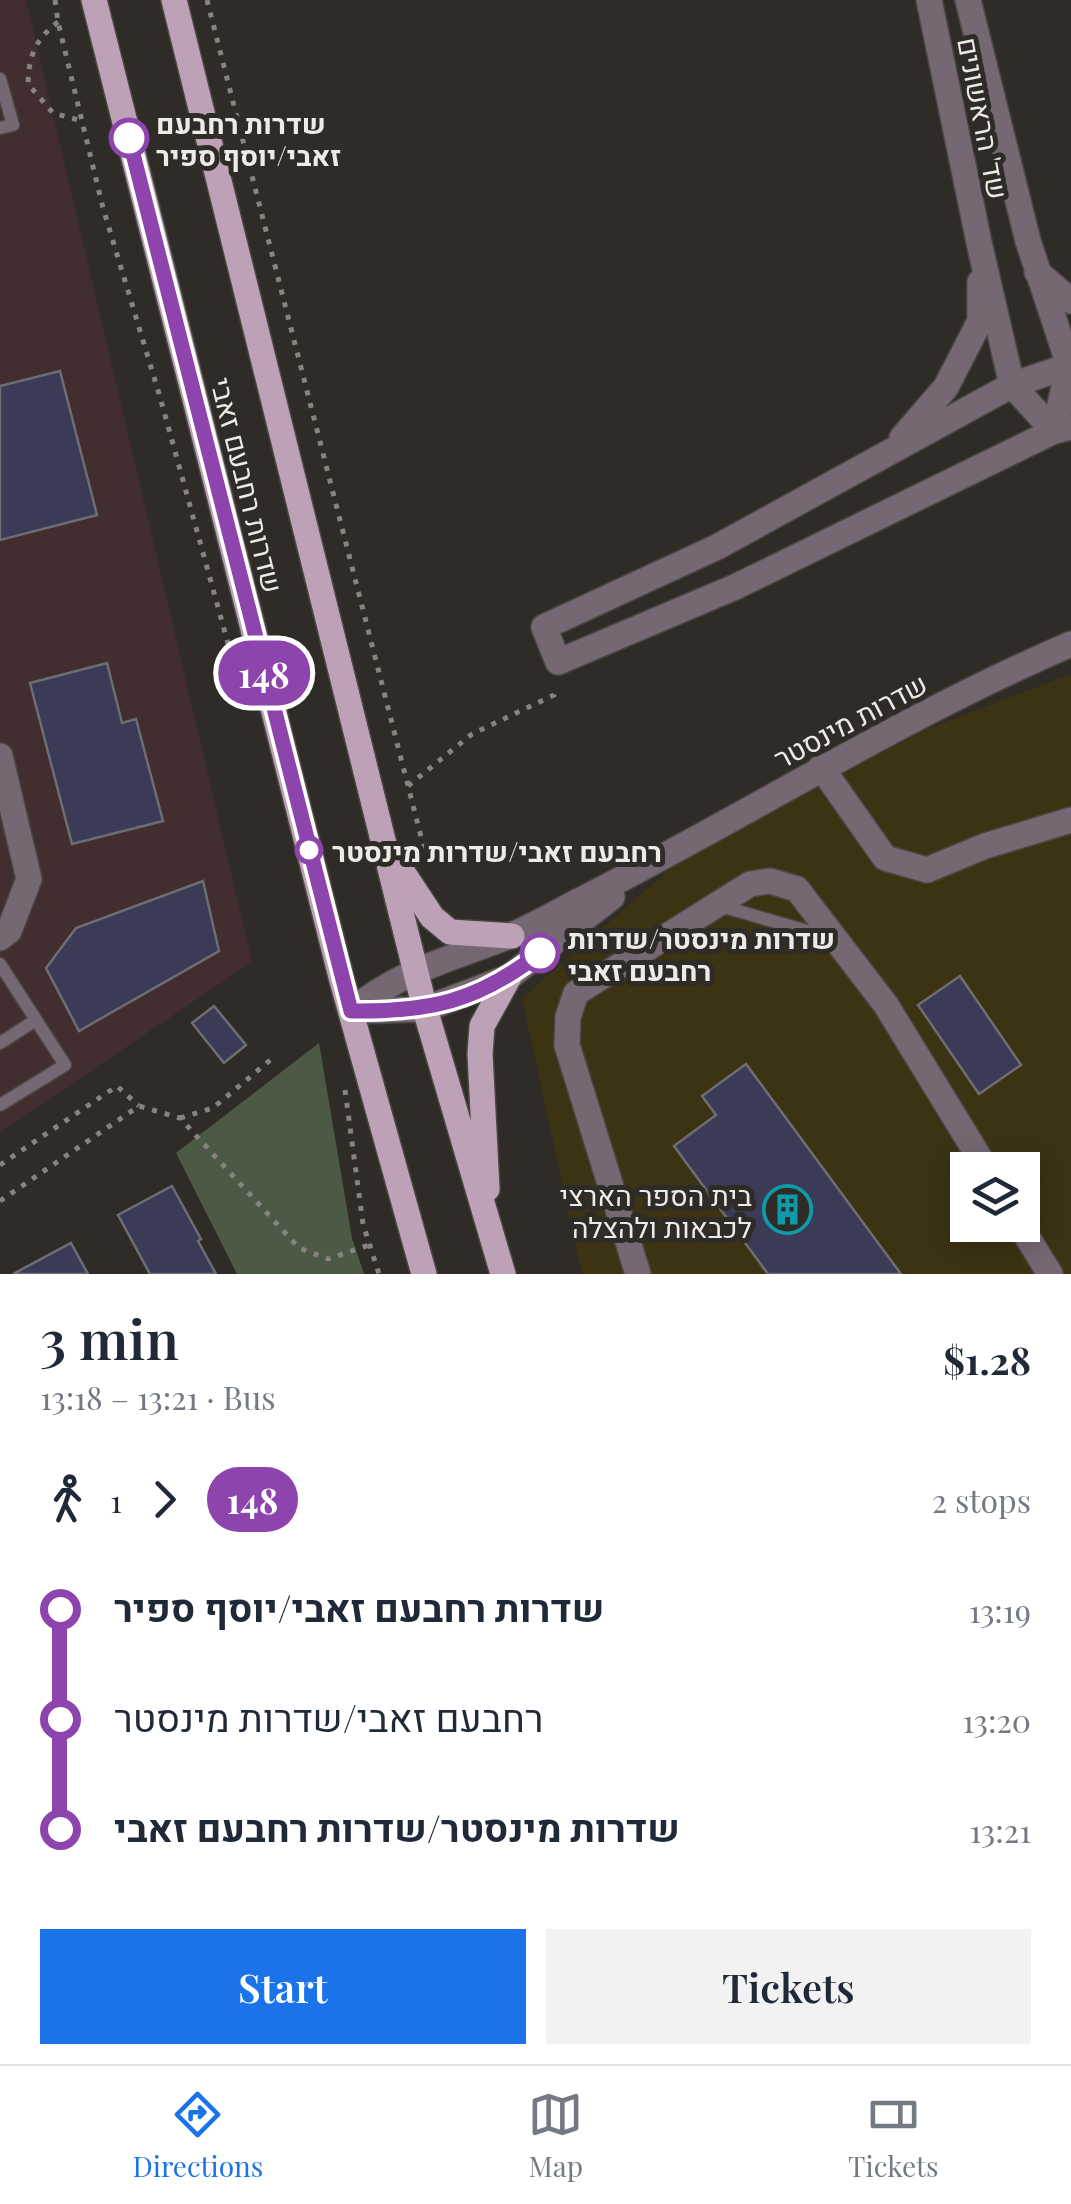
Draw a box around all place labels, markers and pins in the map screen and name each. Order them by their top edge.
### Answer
place label: שדרות רחבעם זאבי/יוסף ספיר [156,104,341,173]
marker: שדרות רחבעם זאבי/יוסף ספיר [110,119,148,157]
place label: רחבעם זאבי/שדרות מינסטר [332,832,662,869]
marker: רחבעם זאבי/שדרות מינסטר [296,837,322,863]
place label: שדרות מינסטר/שדרות רחבעם זאבי [568,919,835,988]
marker: שדרות מינסטר/שדרות רחבעם זאבי [521,934,559,972]
place label: בית הספר הארצי לכבאות ולהצלה [560,1176,752,1245]
building icon: בית הספר הארצי לכבאות ולהצלה [761,1184,813,1236]

